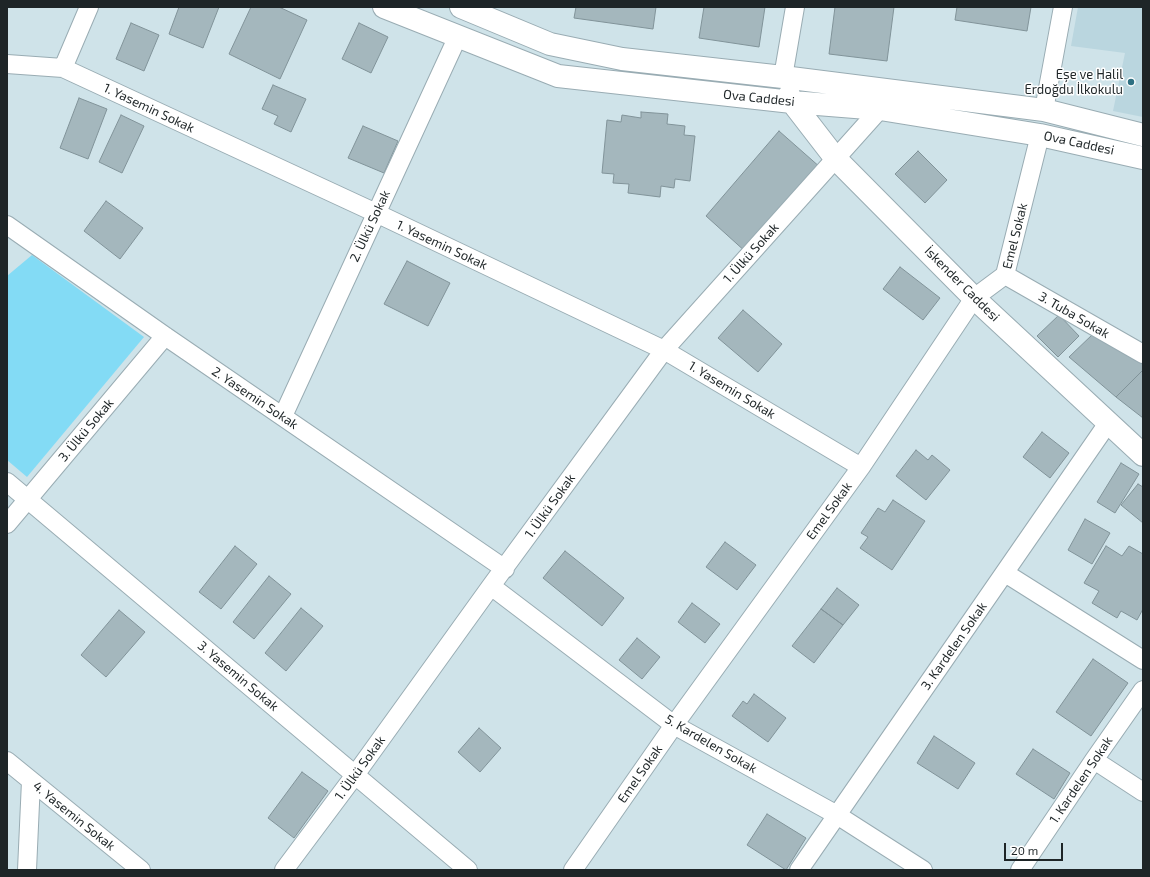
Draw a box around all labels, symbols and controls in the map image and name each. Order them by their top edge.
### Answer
place label: Eşe ve Halil Erdoğdu İlkokulu [1024,67,1123,98]
marker: Eşe ve Halil Erdoğdu İlkokulu [1126,77,1136,87]
street label: 1. Yasemin Sokak [101,80,197,136]
street label: Ova Caddesi [722,86,796,110]
street label: Ova Caddesi [1042,128,1116,158]
street label: 2. Ülkü Sokak [347,188,393,264]
street label: Emel Sokak [999,201,1031,271]
street label: 1. Yasemin Sokak [394,217,490,273]
street label: 1. Ülkü Sokak [720,220,782,286]
street label: İskender Caddesi [921,243,1003,325]
street label: 3. Tuba Sokak [1036,288,1112,342]
street label: 1. Yasemin Sokak [686,358,778,422]
street label: 2. Yasemin Sokak [209,363,301,433]
street label: 3. Ülkü Sokak [55,395,117,465]
street label: 1. Ülkü Sokak [521,471,579,541]
street label: Emel Sokak [803,479,855,543]
street label: 3. Kardelen Sokak [918,599,990,693]
street label: 3. Yasemin Sokak [194,638,282,714]
street label: 5. Kardelen Sokak [662,711,760,777]
street label: 1. Ülkü Sokak [331,733,389,803]
street label: 1. Kardelen Sokak [1046,733,1116,827]
street label: Emel Sokak [614,742,666,806]
street label: 4. Yasemin Sokak [30,778,118,854]
scale bar [1006,835,1065,861]
text: 20 m [1011,843,1038,857]

